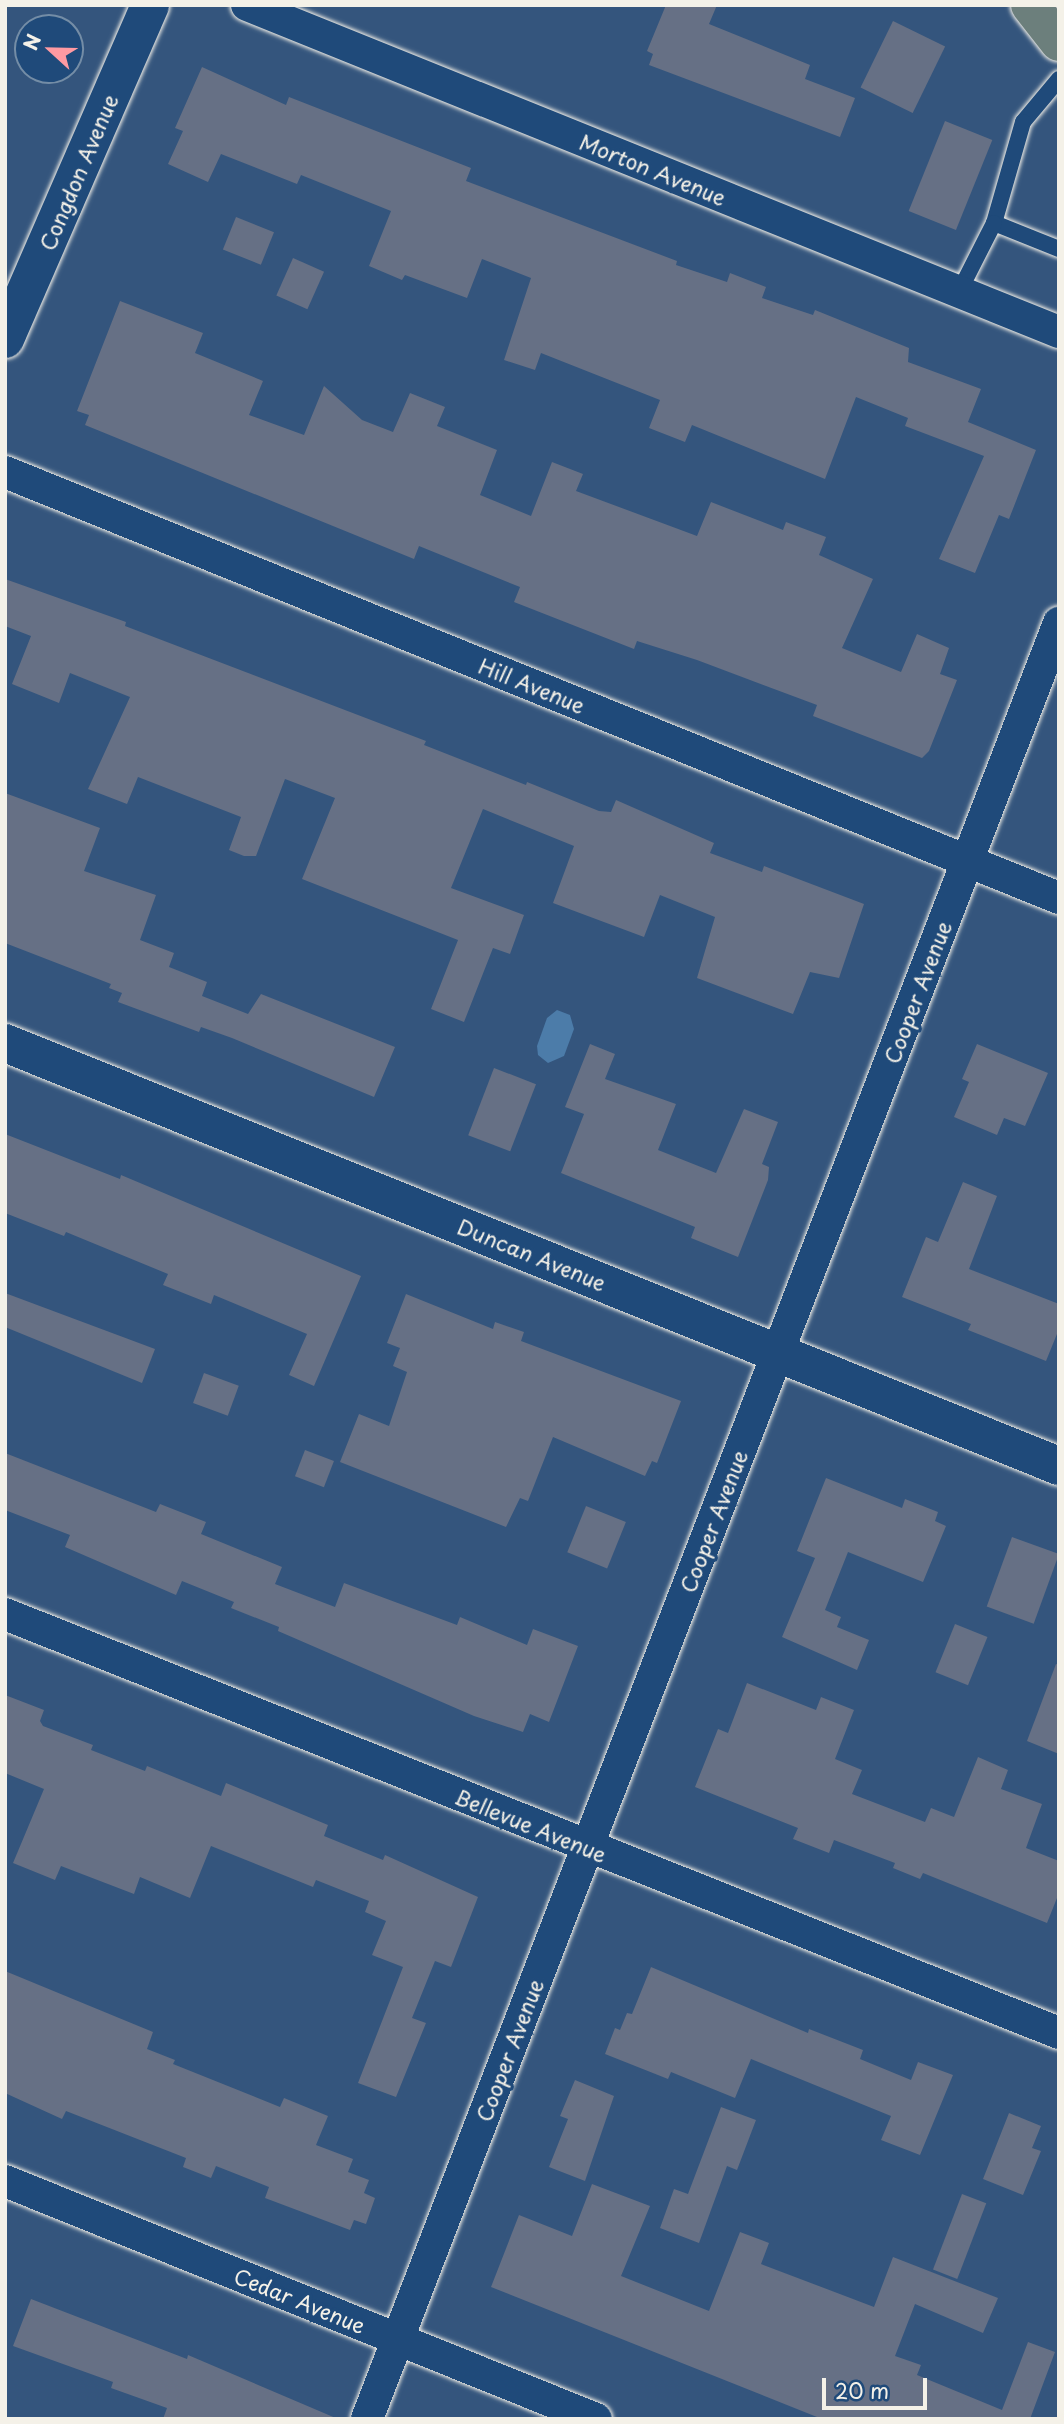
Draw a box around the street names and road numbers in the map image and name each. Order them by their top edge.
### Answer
street label: Congdon Avenue [34,90,122,254]
street label: Morton Avenue [577,129,729,209]
street label: Hill Avenue [475,652,589,718]
street label: Cooper Avenue [878,917,956,1067]
street label: Duncan Avenue [454,1213,610,1295]
street label: Cooper Avenue [674,1446,752,1596]
street label: Bellevue Avenue [451,1783,611,1867]
street label: Cooper Avenue [470,1975,548,2125]
street label: Cedar Avenue [231,2262,369,2338]

